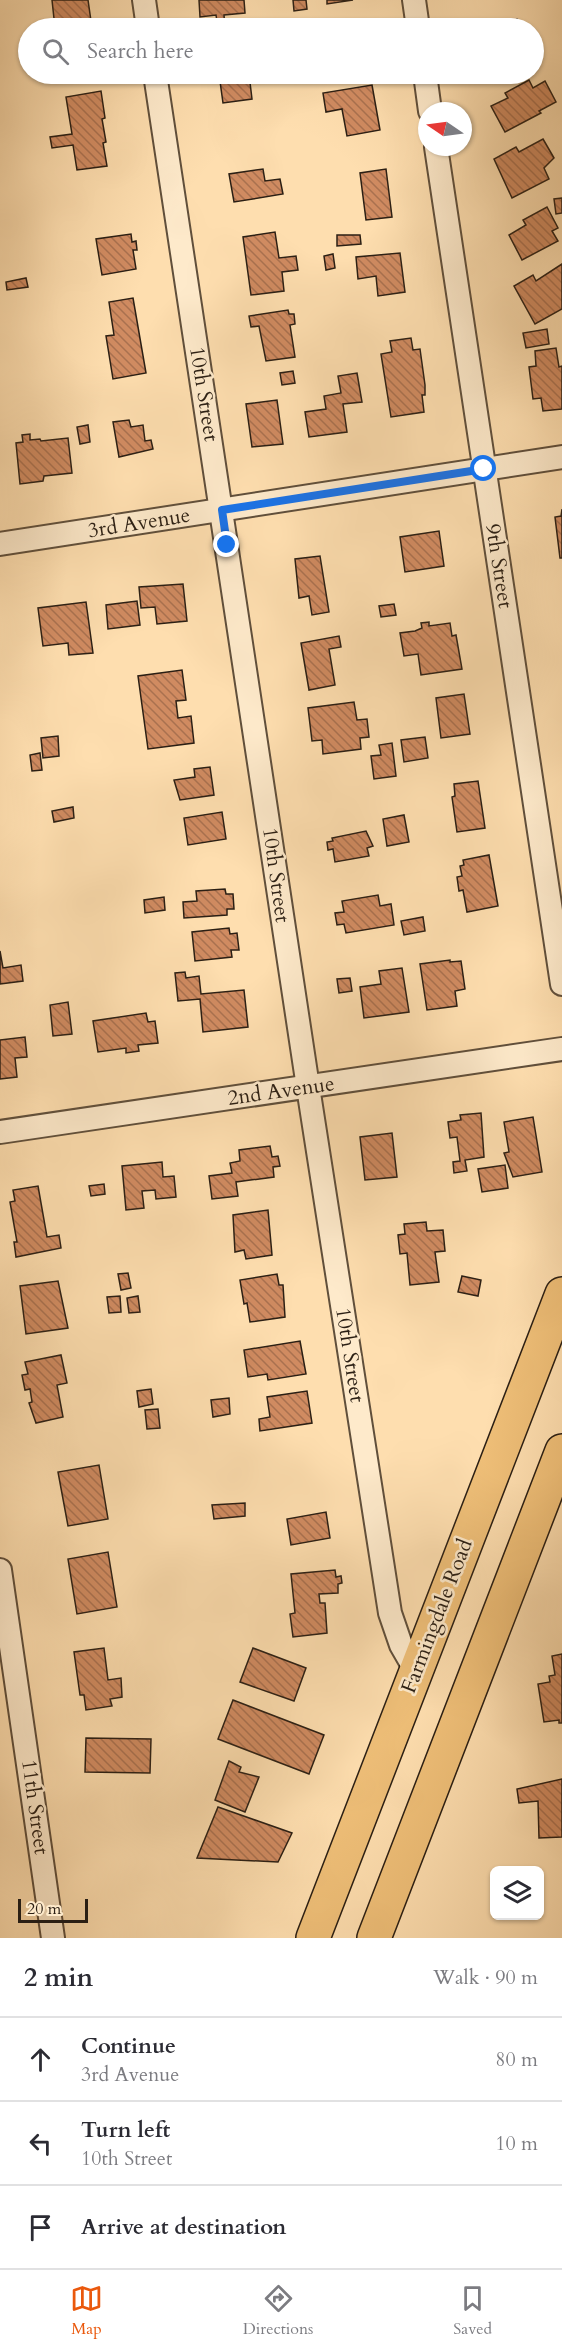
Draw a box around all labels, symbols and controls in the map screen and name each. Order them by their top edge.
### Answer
search box [18,18,544,84]
icon: search [39,35,72,68]
text: Search here [87,36,194,66]
north arrow [418,102,472,156]
street label: 10th Street [182,344,226,444]
route start [470,455,496,481]
street label: 3rd Avenue [86,501,192,545]
street label: 9th Street [478,522,520,611]
route end [213,531,239,557]
street label: 10th Street [255,826,297,925]
street label: 2nd Avenue [226,1069,336,1113]
street label: 10th Street [328,1305,372,1405]
street label: Farmingdale Road [394,1535,480,1697]
street label: 11th Street [14,1758,56,1857]
map controls [490,1866,544,1920]
button: layers [490,1866,544,1920]
scale bar [18,1896,88,1924]
text: 20 m [27,1898,61,1920]
text: 2 min [24,1960,93,1995]
text: Walk · 90 m [433,1964,538,1991]
text: Continue [81,2031,176,2061]
icon: ahead [24,2043,57,2076]
text: 80 m [495,2046,538,2073]
text: 3rd Avenue [81,2061,179,2088]
text: Turn left [81,2115,170,2145]
icon: left [24,2127,57,2160]
text: 10 m [495,2130,538,2157]
text: 10th Street [81,2145,172,2172]
icon: arrive [24,2211,57,2244]
text: Arrive at destination [81,2212,286,2242]
tab: Map [70,2282,103,2340]
tab: Directions [243,2282,313,2340]
tab: Saved [453,2282,492,2340]

